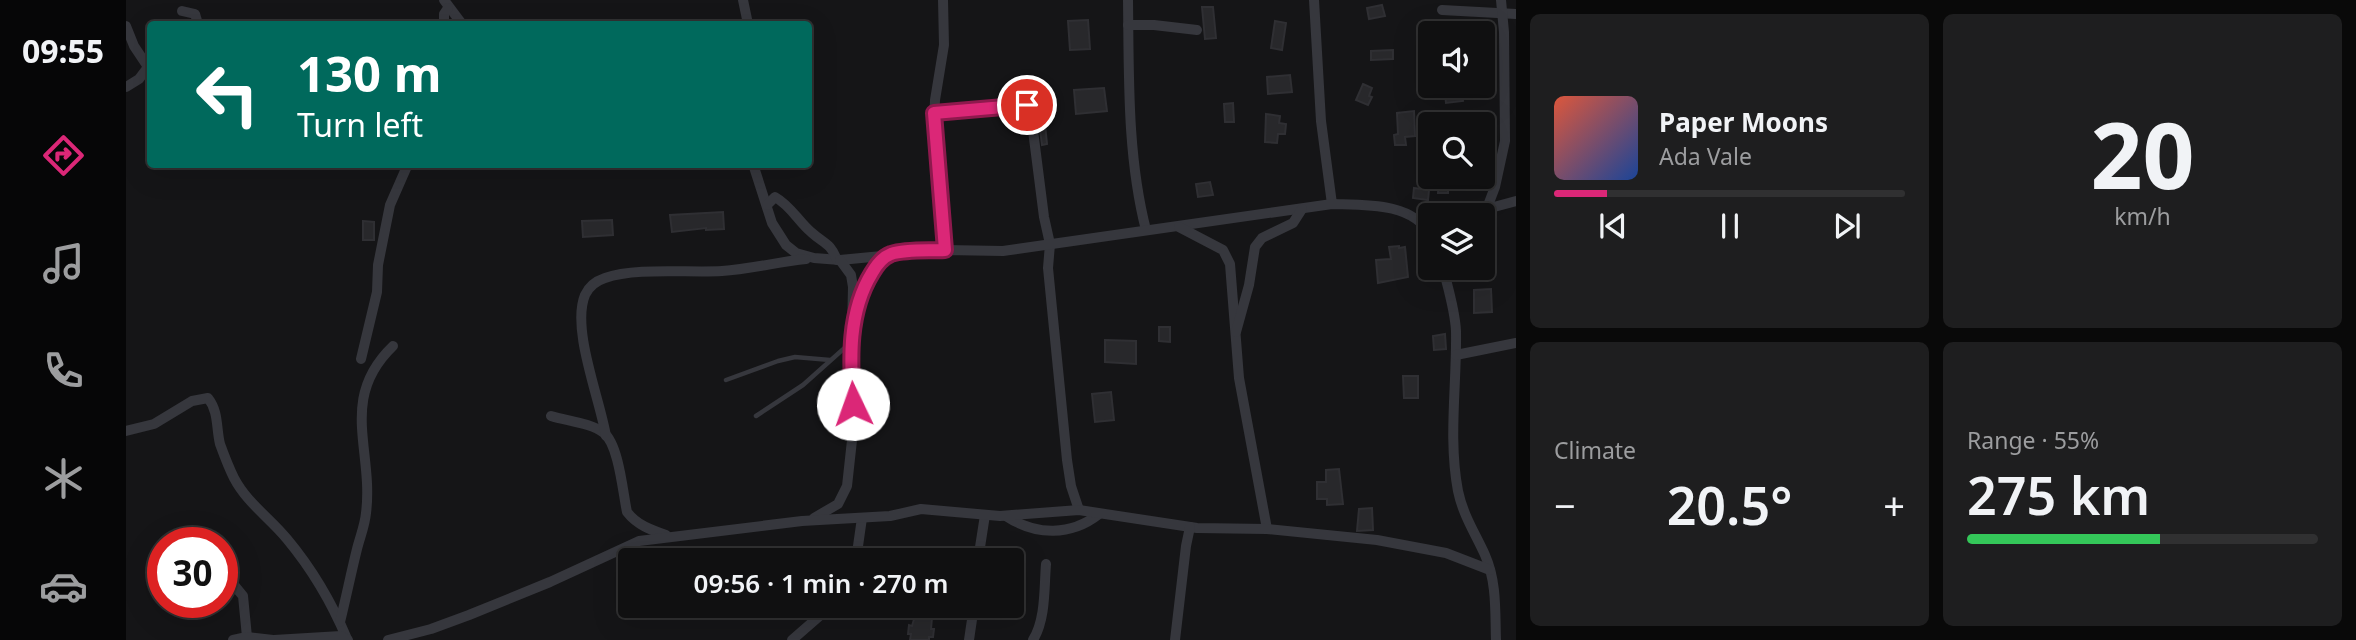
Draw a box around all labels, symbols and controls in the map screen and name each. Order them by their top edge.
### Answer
map controls [1418,21,1495,280]
button: sound [1418,21,1495,98]
text: 09:55 [22,29,104,72]
text: 130 m [297,40,442,106]
icon: left [182,49,273,140]
pin [997,75,1057,135]
icon: arrive [1008,86,1046,124]
text: 20 [2090,92,2195,216]
text: Turn left [297,103,423,146]
text: Paper Moons [1659,104,1828,140]
button: search [1418,112,1495,189]
icon: directions [39,131,88,180]
text: Ada Vale [1659,140,1752,172]
text: km/h [2114,200,2171,232]
button: layers [1418,203,1495,280]
icon: previous [1594,207,1632,245]
icon: pause [1711,207,1749,245]
icon: next [1828,207,1866,245]
icon: music [39,239,88,288]
icon: phone [39,346,88,395]
position arrow [816,367,890,441]
text: Range · 55% [1967,424,2099,456]
text: Climate [1554,434,1636,466]
icon: climate [39,454,88,503]
text: 275 km [1967,459,2150,530]
text: 20.5° [1667,469,1792,540]
text: − [1554,479,1576,531]
text: + [1883,479,1905,531]
speed limit sign: 30 [147,527,238,618]
icon: car [39,562,88,611]
text: 09:56 · 1 min · 270 m [694,565,948,601]

